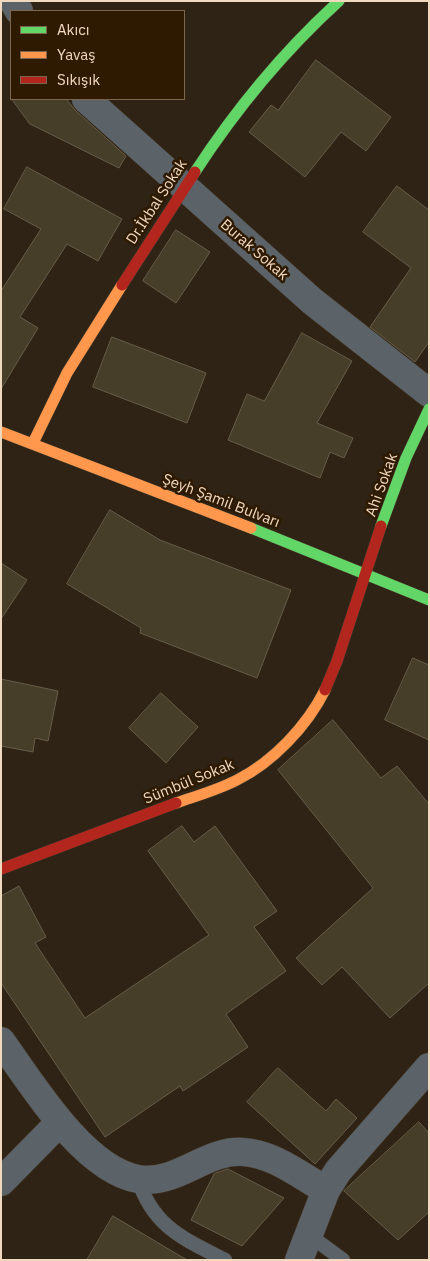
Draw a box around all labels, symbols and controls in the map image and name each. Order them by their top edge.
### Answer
legend [10,10,185,100]
text: Akıcı [57,20,90,39]
text: Yavaş [57,45,96,64]
text: Sıkışık [57,70,100,89]
street label: Dr.İkbal Sokak [123,156,191,248]
street label: Burak Sokak [216,216,292,284]
street label: Ahi Sokak [362,451,402,519]
street label: Şeyh Şamil Bulvarı [160,470,282,532]
street label: Sümbül Sokak [141,756,237,808]

